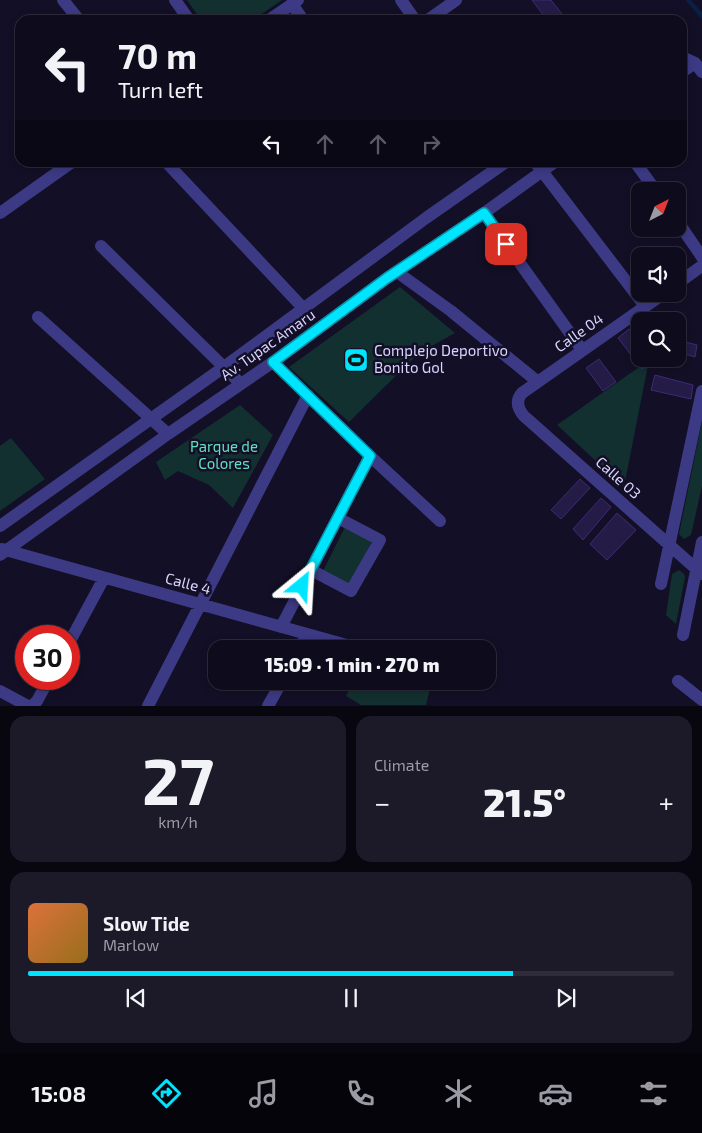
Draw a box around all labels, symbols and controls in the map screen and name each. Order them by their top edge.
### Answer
text: 70 m [118,34,197,76]
icon: left [35,35,100,100]
text: Turn left [118,76,203,102]
icon: left [258,130,286,158]
icon: ahead [311,130,339,158]
icon: ahead [364,130,392,158]
icon: right [417,130,445,158]
north arrow [631,182,686,238]
map controls [631,182,686,367]
pin [485,223,527,265]
icon: arrive [492,230,520,258]
button: sound [631,247,686,302]
street label: Av. Tupac Amaru [217,305,318,384]
street label: Calle 04 [551,309,606,355]
button: search [631,312,686,367]
place label: Complejo Deportivo Bonito Gol [374,341,508,376]
sports icon: Complejo Deportivo Bonito Gol [343,347,369,373]
park label: Parque de Colores [190,437,258,472]
street label: Calle 03 [592,452,645,502]
position arrow [275,559,327,611]
street label: Calle 4 [164,568,213,598]
speed limit sign: 30 [15,625,80,690]
text: 15:09 · 1 min · 270 m [264,653,440,676]
text: 27 [142,740,214,818]
text: Climate [374,755,429,774]
text: 21.5° [483,779,566,825]
text: − [374,785,390,819]
text: + [659,785,674,819]
text: km/h [158,812,198,831]
text: Slow Tide [103,912,190,935]
text: Marlow [103,935,159,954]
icon: previous [122,984,150,1012]
icon: pause [337,984,365,1012]
icon: next [552,984,580,1012]
icon: directions [149,1076,184,1111]
icon: music [246,1076,281,1111]
icon: phone [343,1076,378,1111]
icon: climate [441,1076,476,1111]
icon: car [538,1076,573,1111]
icon: filters [636,1076,671,1111]
text: 15:08 [31,1080,86,1106]

